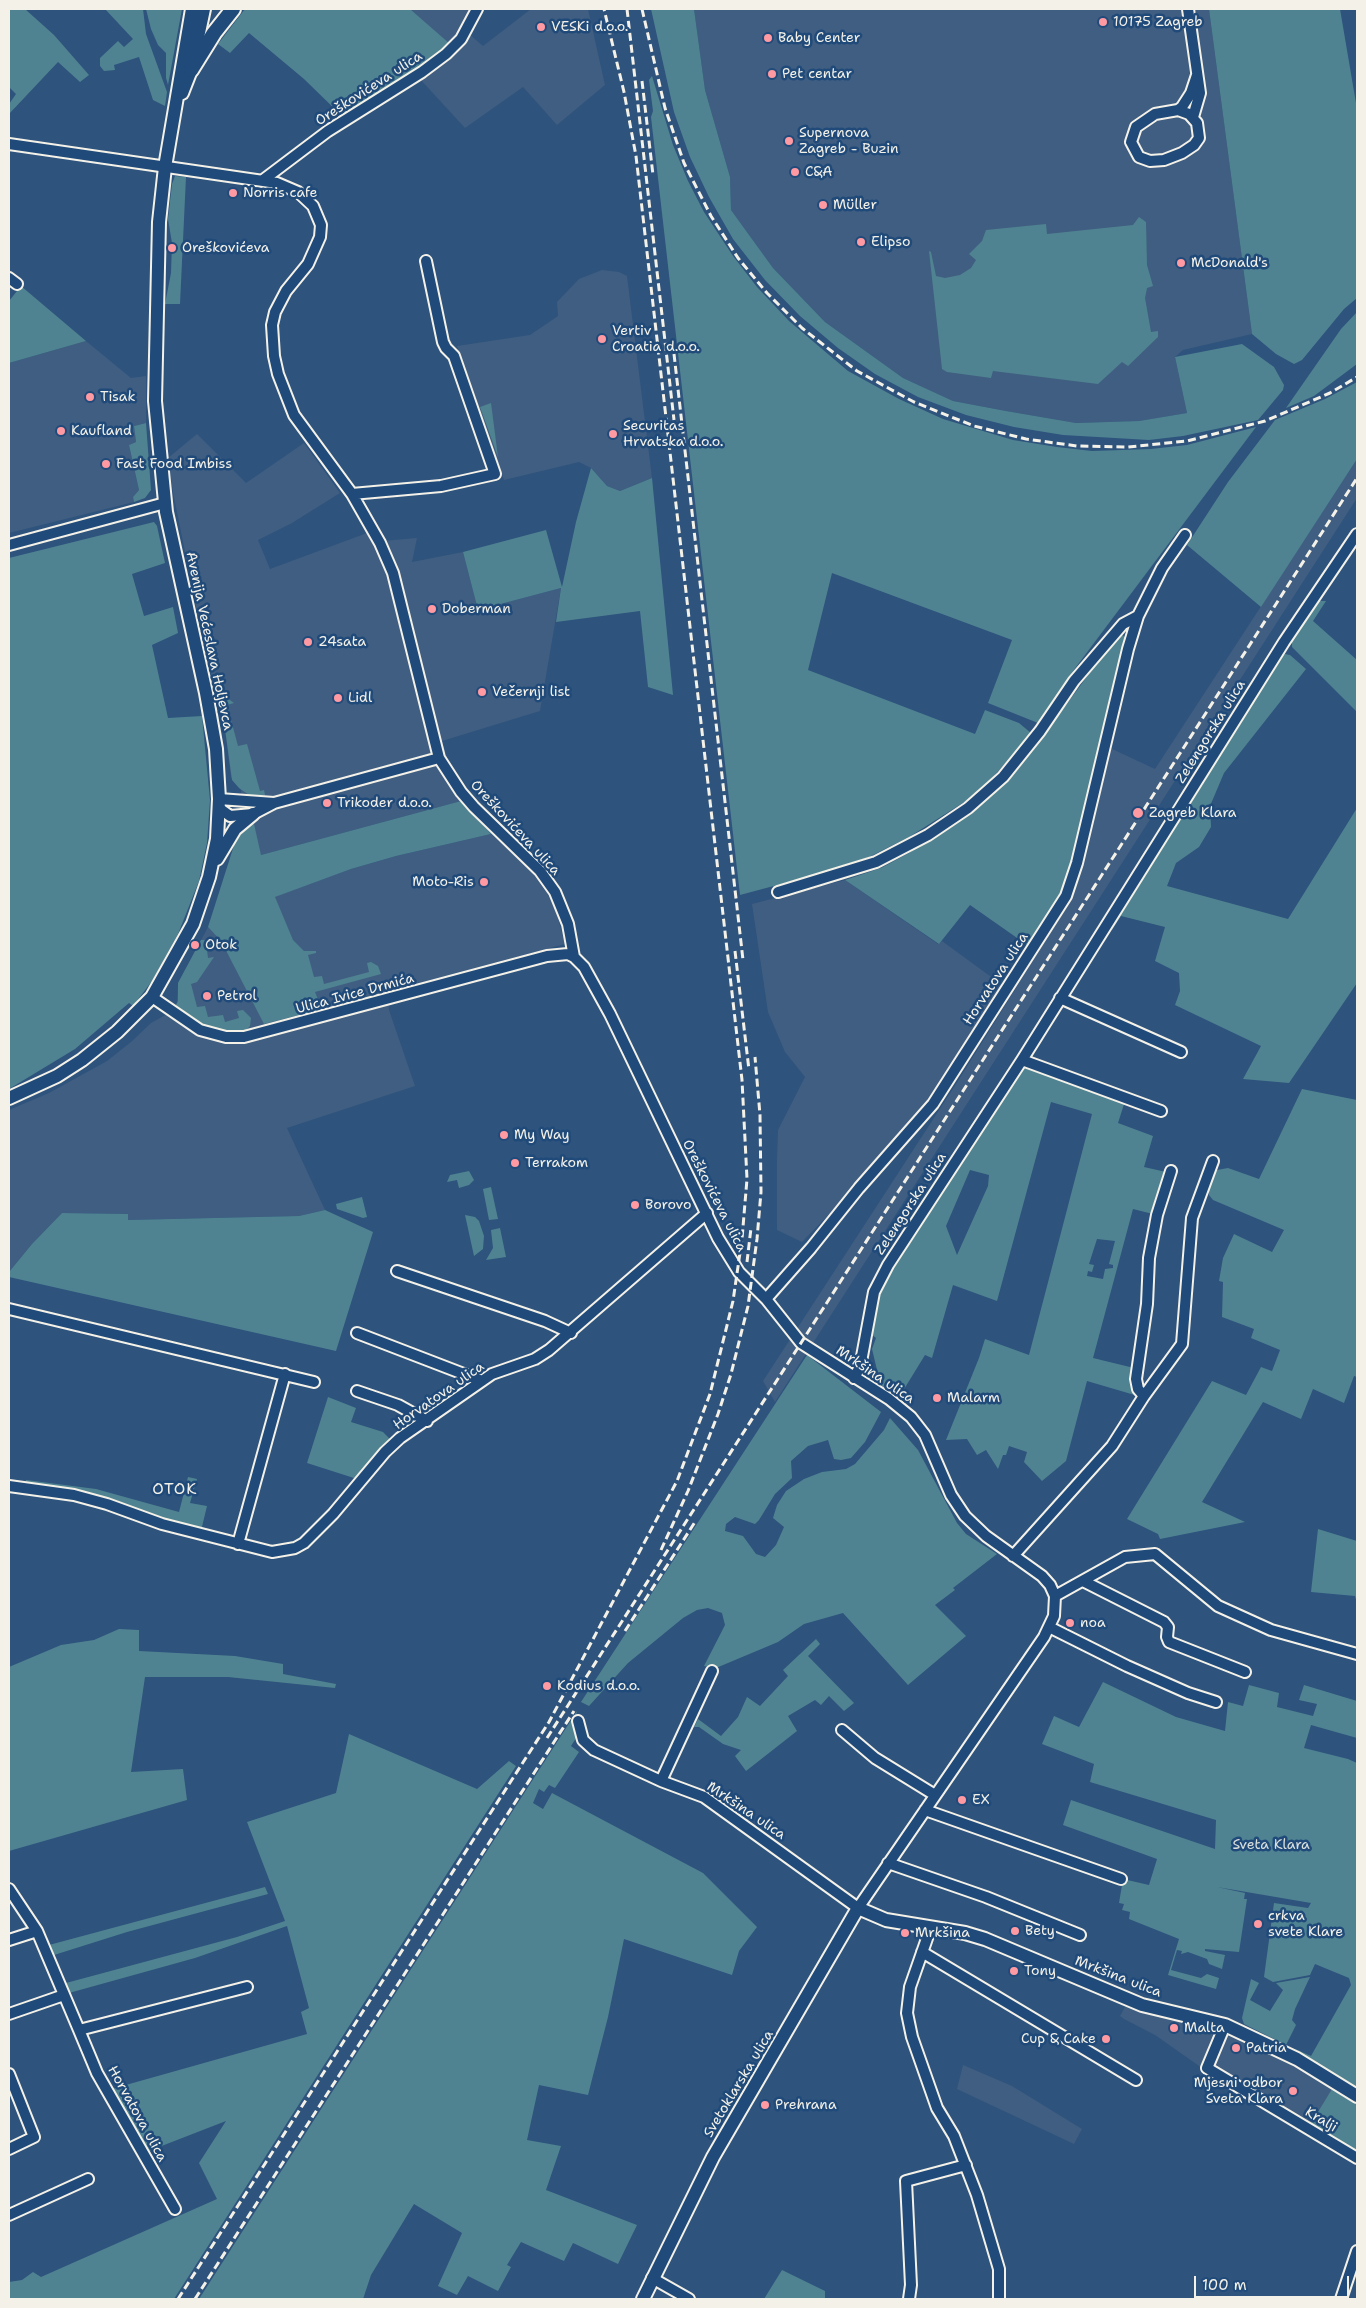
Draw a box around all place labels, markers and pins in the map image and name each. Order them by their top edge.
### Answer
place label: 10175 Zagreb [1113,14,1203,30]
marker: 10175 Zagreb [1097,16,1109,28]
place label: VESKi d.o.o. [551,19,628,35]
marker: VESKi d.o.o. [535,21,547,33]
place label: Baby Center [778,30,860,46]
marker: Baby Center [762,32,774,44]
place label: Pet centar [782,66,852,82]
marker: Pet centar [766,68,778,80]
place label: Supernova Zagreb - Buzin [799,125,899,158]
marker: Supernova Zagreb - Buzin [783,135,795,147]
place label: C&A [805,164,832,180]
marker: C&A [789,166,801,178]
place label: Norris cafe [243,185,317,201]
marker: Norris cafe [227,187,239,199]
place label: Müller [833,197,877,213]
marker: Müller [817,199,829,211]
place label: Elipso [871,234,910,250]
marker: Elipso [855,236,867,248]
place label: Oreškovićeva [182,240,270,256]
marker: Oreškovićeva [166,242,178,254]
place label: McDonald's [1191,255,1268,271]
marker: McDonald's [1175,257,1187,269]
place label: Vertiv Croatia d.o.o. [612,323,700,356]
marker: Vertiv Croatia d.o.o. [596,333,608,345]
place label: Tisak [100,389,136,405]
marker: Tisak [84,391,96,403]
place label: Securitas Hrvatska d.o.o. [623,418,723,451]
place label: Kaufland [71,423,132,439]
marker: Kaufland [55,425,67,437]
marker: Securitas Hrvatska d.o.o. [607,428,619,440]
place label: Fast Food Imbiss [116,456,232,472]
marker: Fast Food Imbiss [100,458,112,470]
place label: Doberman [442,601,511,617]
marker: Doberman [426,603,438,615]
place label: 24sata [318,634,366,650]
marker: 24sata [302,636,314,648]
place label: Večernji list [492,684,570,700]
marker: Večernji list [476,686,488,698]
place label: Lidl [348,690,372,706]
marker: Lidl [332,692,344,704]
place label: Trikoder d.o.o. [337,795,432,811]
marker: Trikoder d.o.o. [321,797,333,809]
place label: Zagreb Klara [1149,805,1237,821]
marker: Zagreb Klara [1131,806,1145,820]
place label: Moto-Ris [412,874,474,890]
marker: Moto-Ris [478,876,490,888]
place label: Otok [205,937,237,953]
marker: Otok [189,939,201,951]
place label: Petrol [217,988,257,1004]
marker: Petrol [201,990,213,1002]
place label: My Way [514,1127,570,1143]
marker: My Way [498,1129,510,1141]
place label: Terrakom [525,1155,588,1171]
marker: Terrakom [509,1157,521,1169]
place label: Borovo [645,1197,692,1213]
marker: Borovo [629,1199,641,1211]
place label: Malarm [947,1390,1000,1406]
marker: Malarm [931,1392,943,1404]
place label: noa [1080,1615,1106,1631]
marker: noa [1064,1617,1076,1629]
place label: Kodius d.o.o. [557,1678,640,1694]
marker: Kodius d.o.o. [541,1680,553,1692]
place label: EX [972,1792,990,1808]
marker: EX [956,1794,968,1806]
place label: crkva svete Klare [1268,1908,1343,1940]
marker: crkva svete Klare [1252,1918,1264,1930]
place label: Bety [1025,1923,1055,1939]
place label: Mrkšina [915,1925,970,1941]
marker: Bety [1009,1925,1021,1937]
marker: Mrkšina [899,1927,911,1939]
place label: Tony [1024,1963,1056,1979]
marker: Tony [1008,1965,1020,1977]
place label: Malta [1184,2020,1225,2036]
marker: Malta [1168,2022,1180,2034]
place label: Cup & Cake [1021,2031,1096,2047]
marker: Cup & Cake [1100,2033,1112,2045]
place label: Patria [1246,2040,1286,2056]
marker: Patria [1230,2042,1242,2054]
place label: Mjesni odbor Sveta Klara [1194,2075,1283,2108]
marker: Mjesni odbor Sveta Klara [1287,2085,1299,2097]
place label: Prehrana [775,2097,837,2113]
marker: Prehrana [759,2099,771,2111]

